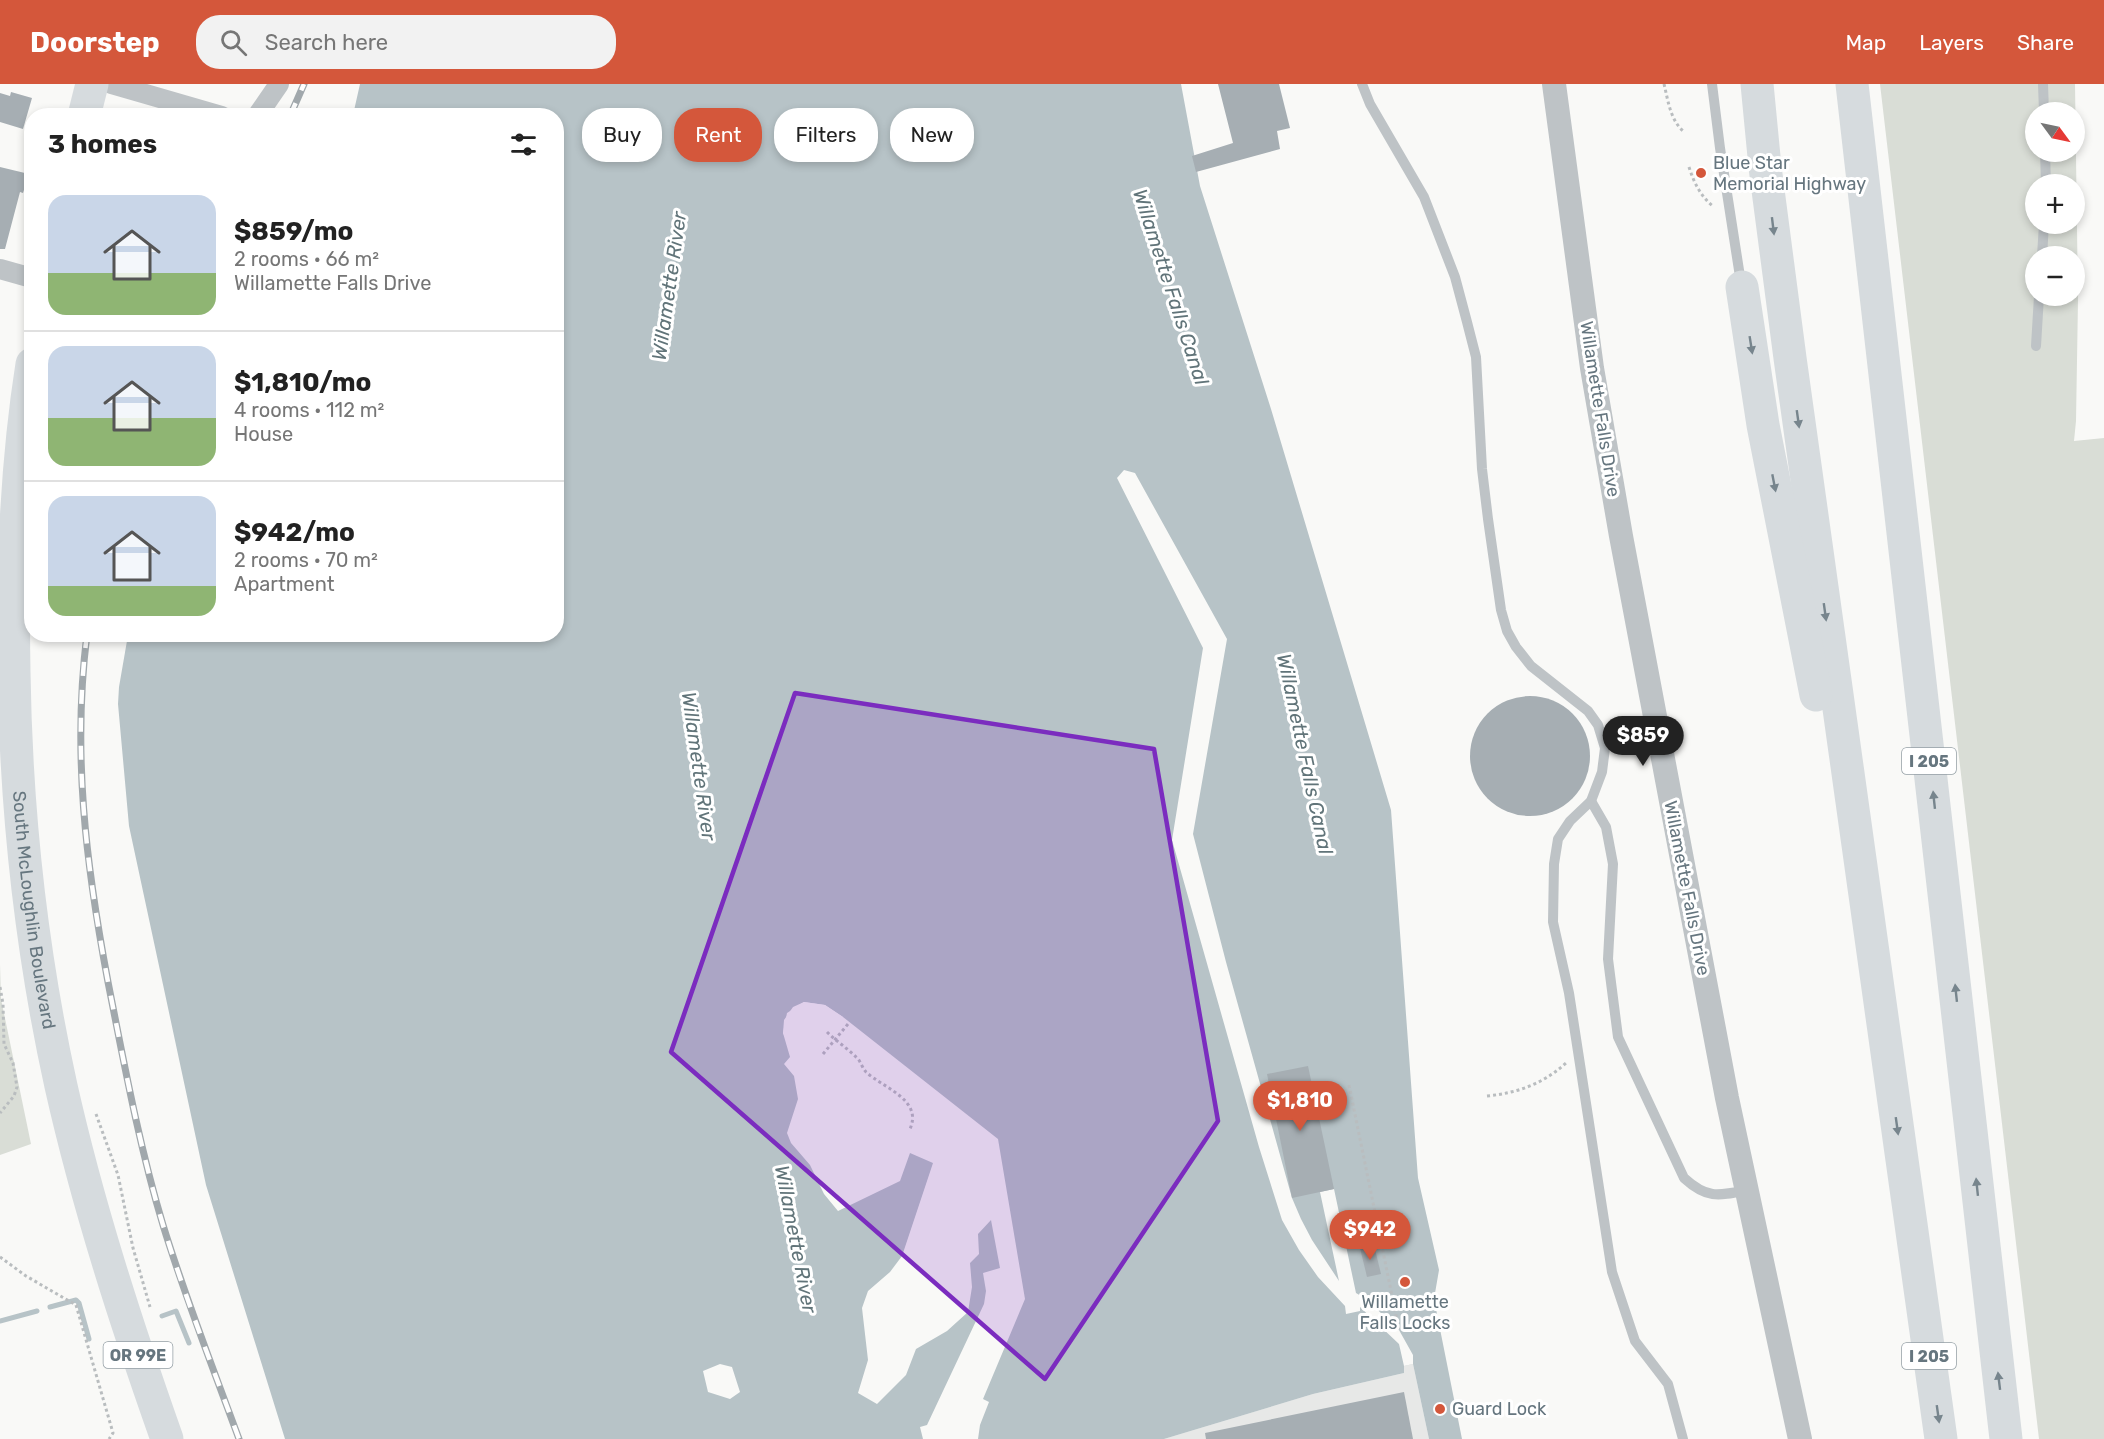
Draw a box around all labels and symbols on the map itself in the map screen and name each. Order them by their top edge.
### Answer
north arrow [2025,102,2085,162]
place label: Blue Star Memorial Highway [1713,152,1866,195]
marker: Blue Star Memorial Highway [1694,166,1708,180]
water label: Willamette Falls Canal [1128,186,1214,389]
water label: Willamette River [647,209,692,362]
one-way arrow [1768,216,1777,235]
street label: Willamette Falls Drive [1575,320,1625,498]
one-way arrow [1746,335,1755,354]
one-way arrow [1794,410,1803,429]
one-way arrow [1770,473,1779,492]
one-way arrow [1821,603,1830,622]
water label: Willamette Falls Canal [1272,651,1338,858]
water label: Willamette River [677,690,722,843]
pin: $859 [1607,716,1679,767]
road number: I 205 [1902,748,1956,774]
street label: South McLoughlin Boulevard [8,790,60,1031]
one-way arrow [1929,790,1938,809]
street label: Willamette Falls Drive [1659,799,1715,977]
one-way arrow [1951,984,1960,1003]
pin: $1,810 [1251,1081,1349,1132]
one-way arrow [1892,1117,1902,1136]
water label: Willamette River [770,1163,822,1316]
one-way arrow [1972,1178,1982,1197]
pin: $942 [1334,1210,1406,1261]
marker: Willamette Falls Locks [1398,1275,1412,1289]
place label: Willamette Falls Locks [1360,1291,1450,1334]
road number: OR 99E [104,1342,172,1368]
road number: I 205 [1902,1343,1956,1369]
one-way arrow [1994,1371,2004,1390]
place label: Guard Lock [1452,1398,1547,1420]
marker: Guard Lock [1433,1402,1447,1416]
one-way arrow [1933,1404,1942,1423]

